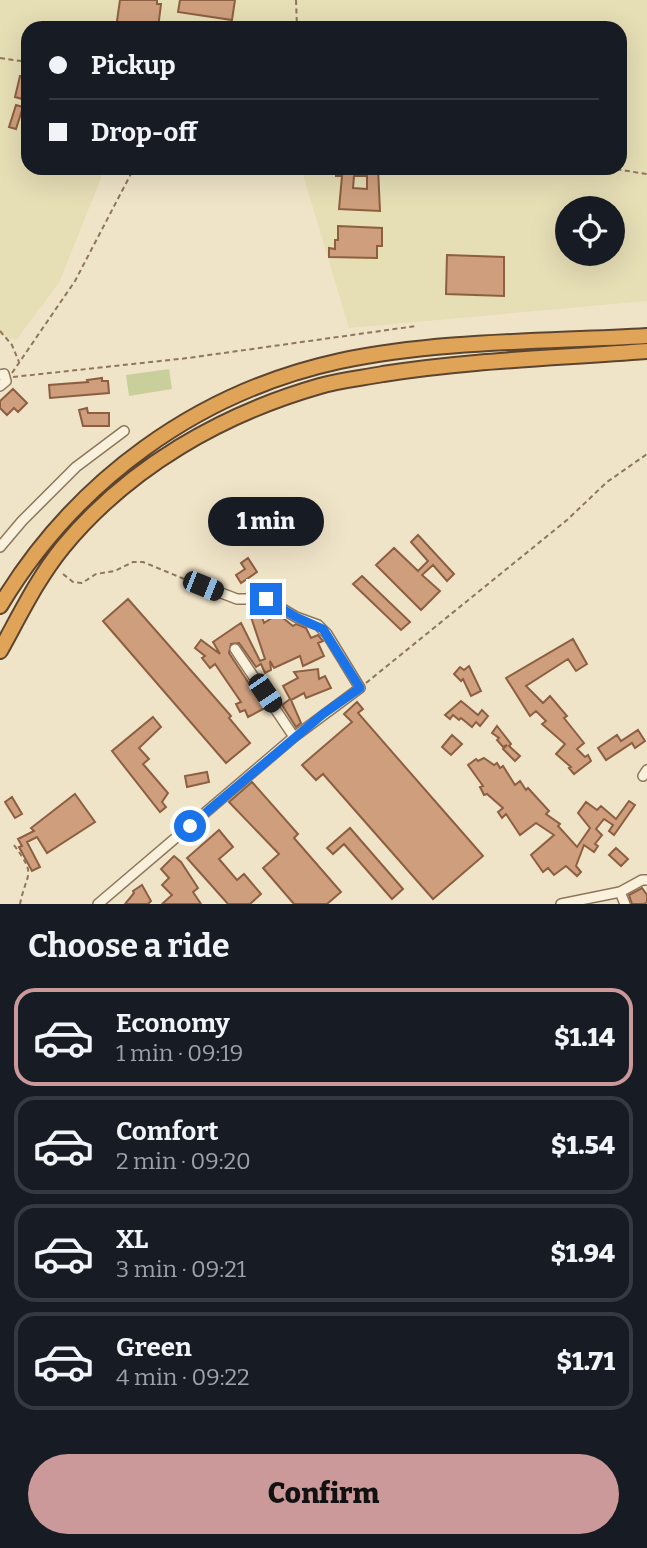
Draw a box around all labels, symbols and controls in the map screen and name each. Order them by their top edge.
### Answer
text: Pickup [91,50,176,81]
text: Drop-off [91,117,197,148]
map controls [555,196,625,266]
button: locate [555,196,625,266]
callout: 1 min [208,498,324,546]
text: 1 min [237,507,295,535]
car [180,568,227,604]
route end [250,583,282,615]
car [245,670,286,716]
route start [174,810,206,842]
text: Choose a ride [28,927,229,965]
icon: car [32,1006,95,1069]
text: Economy [116,1008,230,1039]
text: $1.14 [554,1022,615,1053]
text: 1 min · 09:19 [116,1039,243,1067]
icon: car [32,1114,95,1177]
text: Comfort [116,1116,219,1147]
text: $1.54 [551,1130,615,1161]
text: 2 min · 09:20 [116,1147,251,1175]
icon: car [32,1222,95,1285]
text: XL [116,1224,148,1255]
text: $1.94 [550,1238,615,1269]
text: 3 min · 09:21 [116,1255,246,1283]
icon: car [32,1330,95,1393]
text: Green [116,1332,192,1363]
text: $1.71 [557,1346,615,1377]
text: 4 min · 09:22 [116,1363,250,1391]
button: Confirm [28,1454,619,1534]

